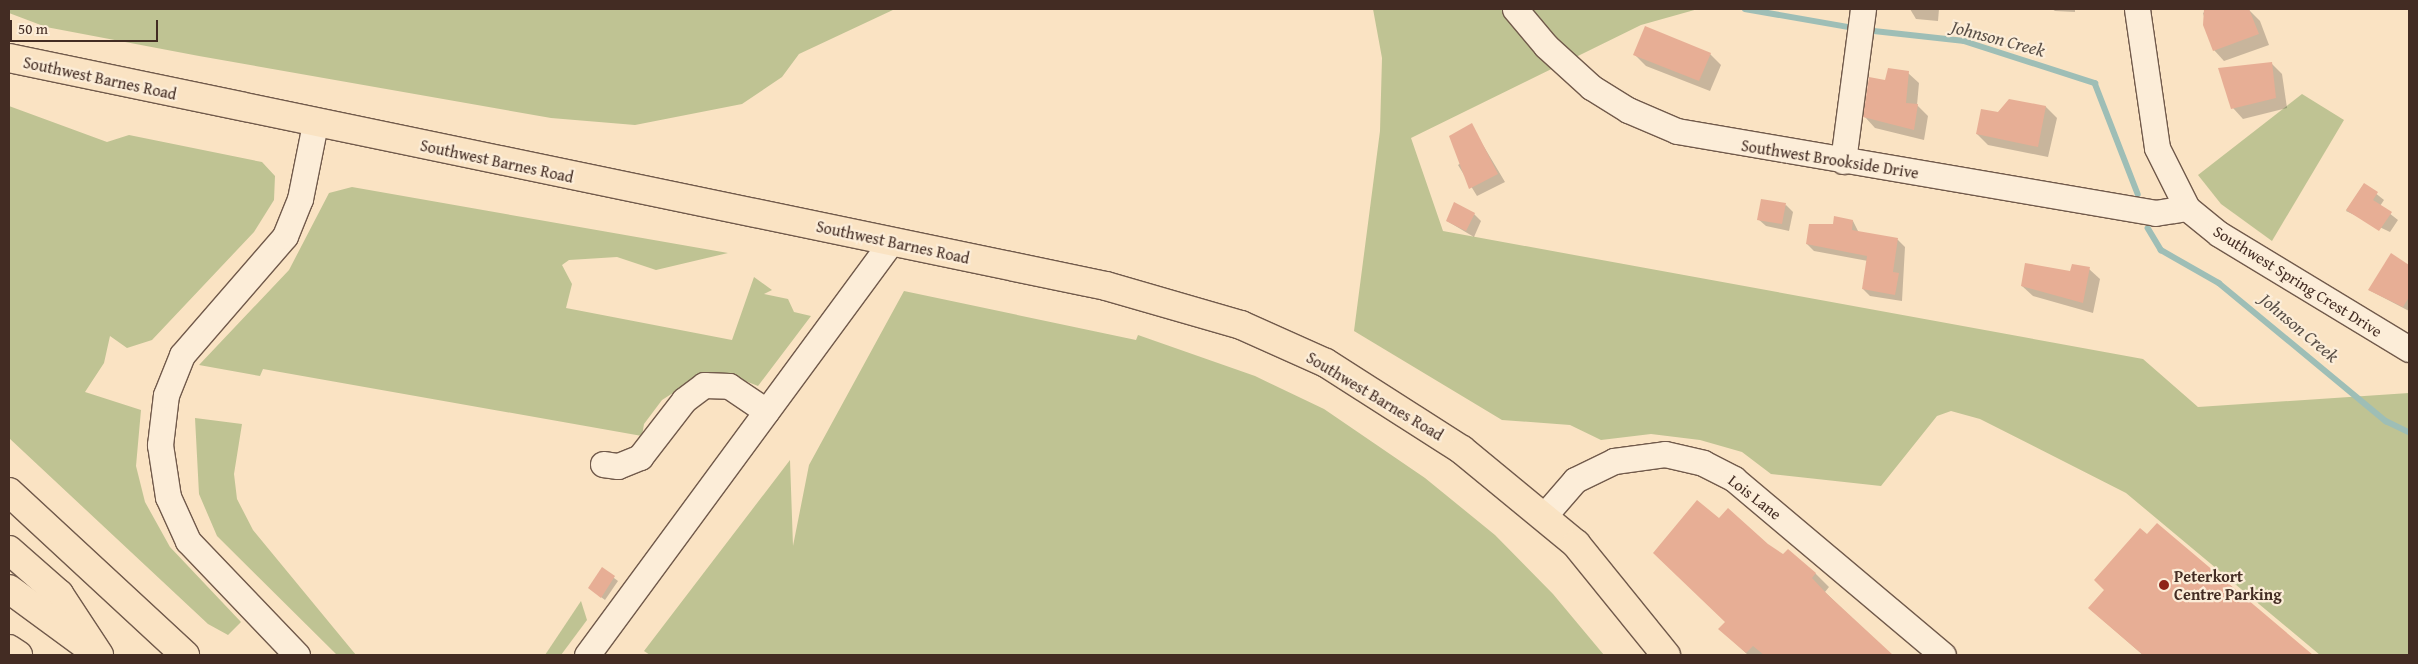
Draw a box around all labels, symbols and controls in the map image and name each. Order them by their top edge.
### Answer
scale bar [12,10,160,42]
water label: Johnson Creek [1949,16,2047,62]
text: 50 m [18,18,48,39]
street label: Southwest Barnes Road [22,52,178,104]
street label: Southwest Barnes Road [419,135,575,187]
street label: Southwest Brookside Drive [1740,135,1920,183]
street label: Southwest Barnes Road [815,216,971,268]
street label: Southwest Spring Crest Drive [2210,221,2386,341]
water label: Johnson Creek [2255,289,2343,367]
street label: Southwest Barnes Road [1303,347,1447,445]
street label: Lois Lane [1725,470,1785,524]
place label: Peterkort Centre Parking [2174,566,2282,604]
marker: Peterkort Centre Parking [2158,579,2170,591]

